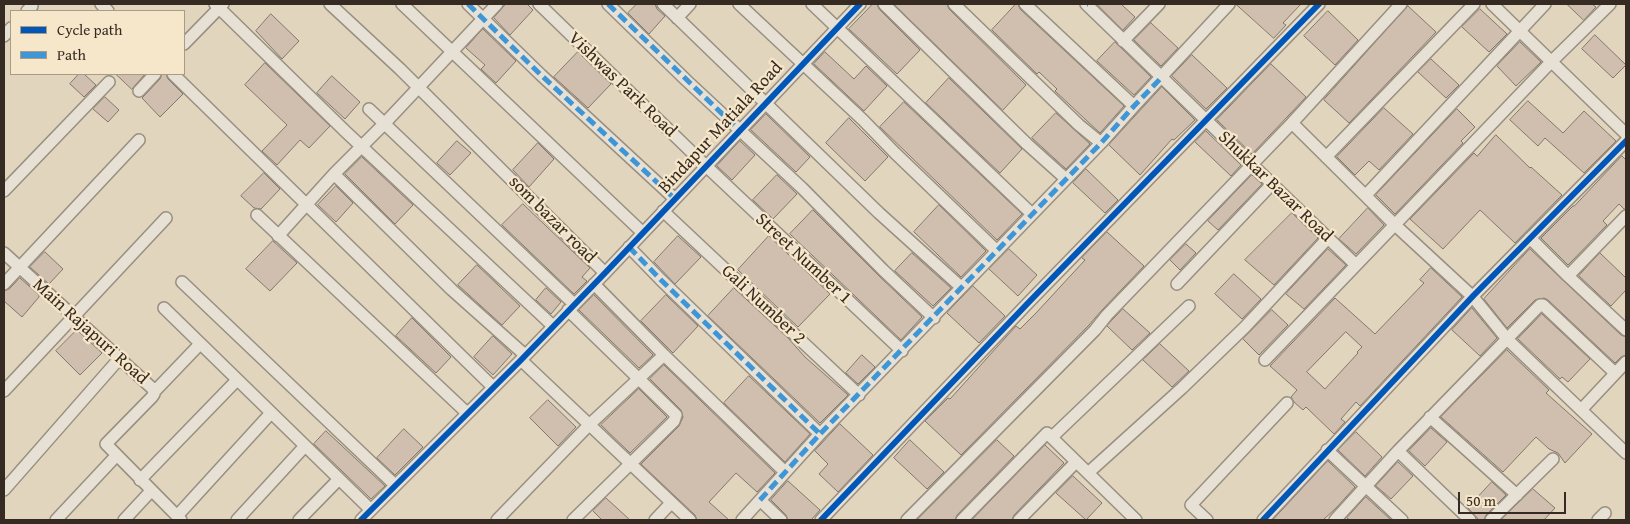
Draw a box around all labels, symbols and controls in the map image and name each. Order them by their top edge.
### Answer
legend [10,10,185,75]
text: Cycle path [57,19,123,40]
street label: Vishwas Park Road [563,28,681,142]
text: Path [57,44,86,65]
street label: Bindapur Matiala Road [654,57,788,199]
street label: Shukkar Bazar Road [1213,127,1337,247]
street label: som bazar road [504,172,600,268]
street label: Street Number 1 [750,209,856,309]
street label: Gali Number 2 [716,261,810,349]
street label: Main Rajapuri Road [28,274,152,390]
scale bar [1460,482,1568,514]
text: 50 m [1466,490,1496,511]

